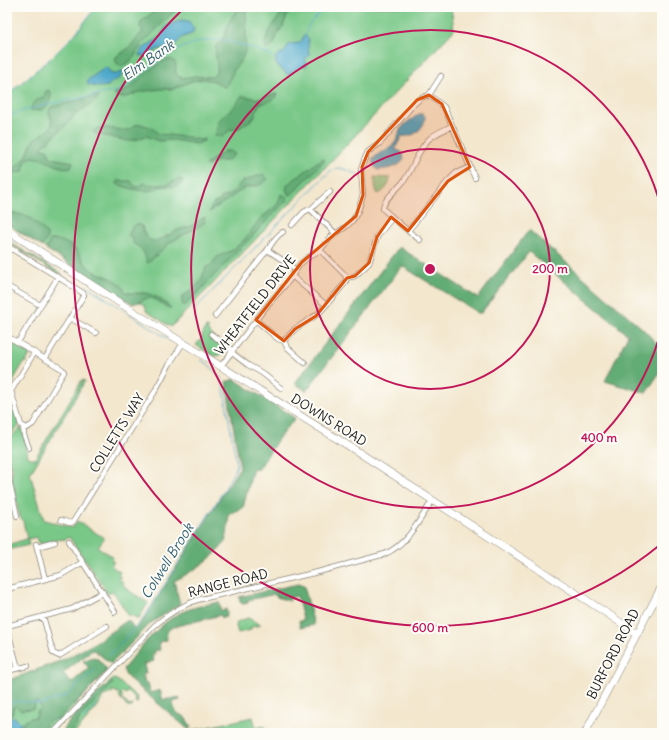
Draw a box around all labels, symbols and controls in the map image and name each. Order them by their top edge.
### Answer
water label: Elm Bank [119,35,178,84]
street label: WHEATFIELD DRIVE [211,251,300,358]
text: 200 m [532,261,568,276]
centre of rings [423,262,437,276]
street label: COLLETTS WAY [86,390,148,476]
street label: DOWNS ROAD [288,390,370,450]
text: 400 m [581,430,618,445]
water label: Colwell Brook [137,519,198,602]
street label: RANGE ROAD [186,565,270,601]
street label: BURFORD ROAD [583,606,643,702]
text: 600 m [412,620,449,635]

